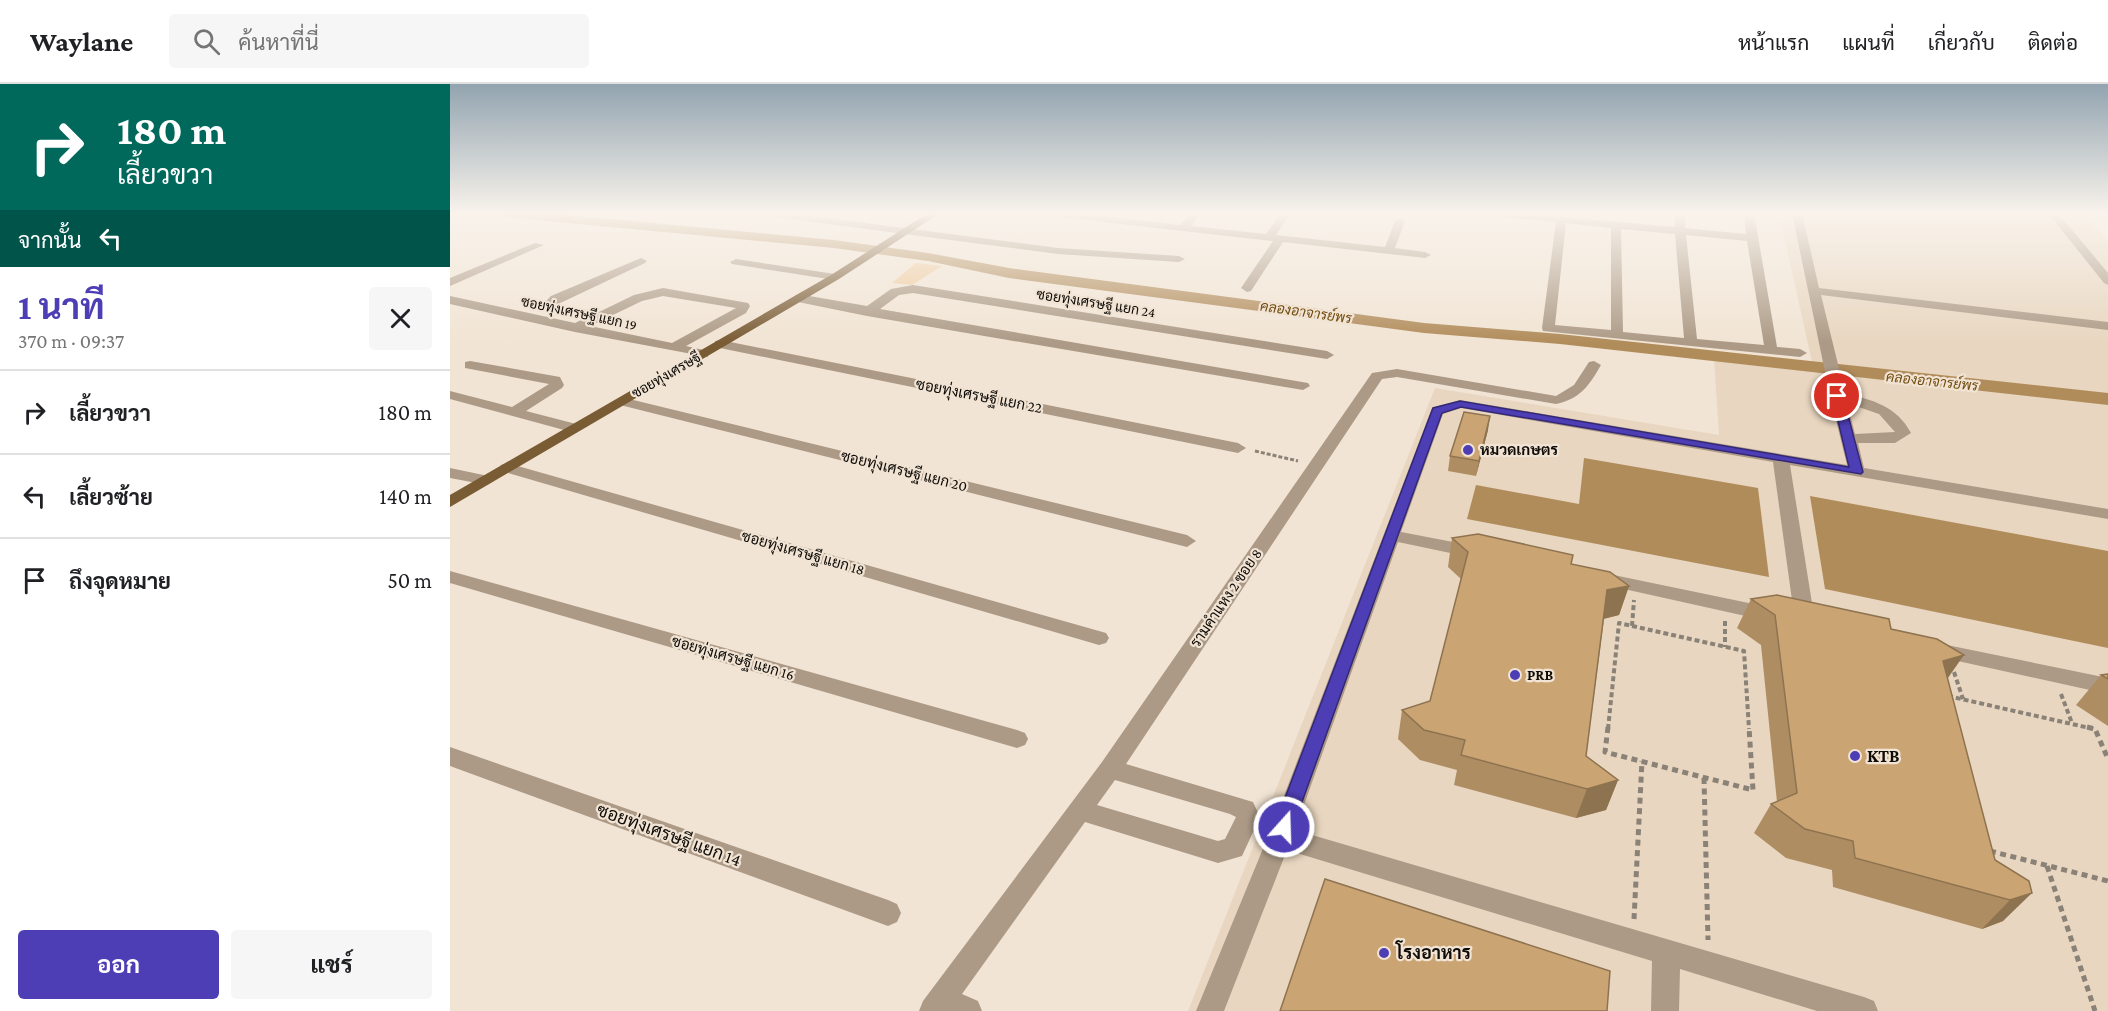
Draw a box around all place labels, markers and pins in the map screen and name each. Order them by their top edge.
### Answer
pin [1811,370,1862,421]
place label: หมวดเกษตร [1480,442,1558,458]
marker: หมวดเกษตร [1461,443,1475,457]
place label: PRB [1527,667,1553,683]
marker: PRB [1508,668,1522,682]
place label: KTB [1867,746,1900,766]
marker: KTB [1848,749,1862,763]
place label: โรงอาหาร [1395,940,1471,963]
marker: โรงอาหาร [1377,946,1391,960]

